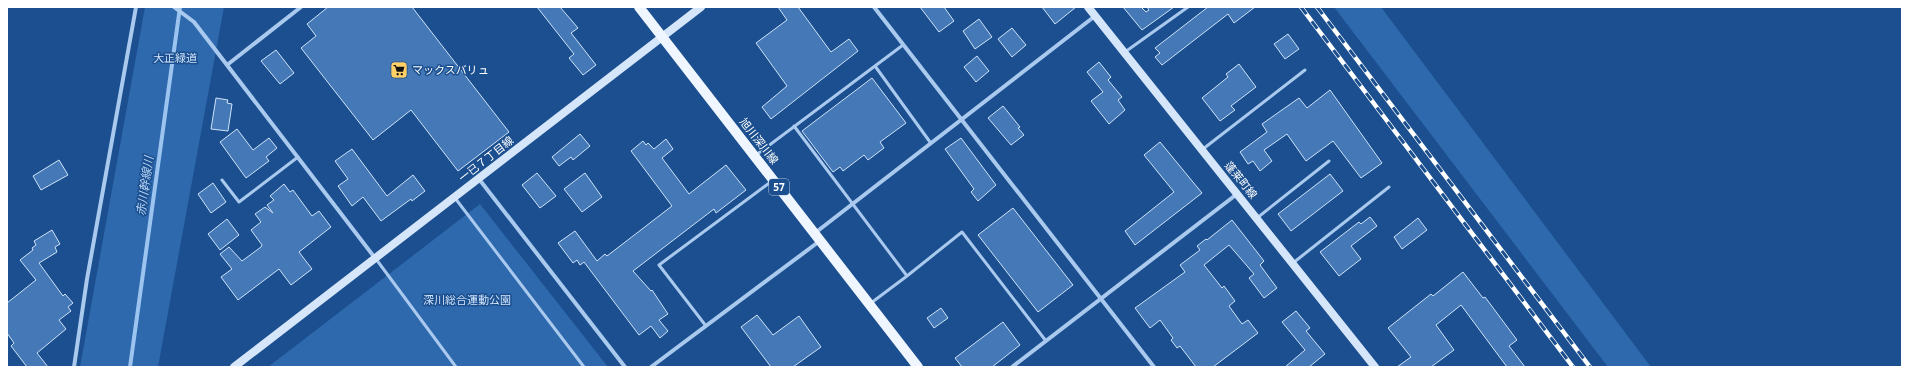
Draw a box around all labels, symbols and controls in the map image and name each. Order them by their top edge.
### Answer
park label: 大正緑道 [153,50,197,65]
supermarket icon: マックスバリュ [389,60,409,80]
place label: マックスバリュ [412,62,489,77]
street label: 旭川深川線 [737,114,782,167]
street label: 一已７丁目線 [455,132,516,185]
water label: 赤川幹線川 [132,153,157,217]
street label: 蓬莱町線 [1222,158,1261,202]
road number: 57 [769,179,789,195]
park label: 深川総合運動公園 [423,292,511,307]

